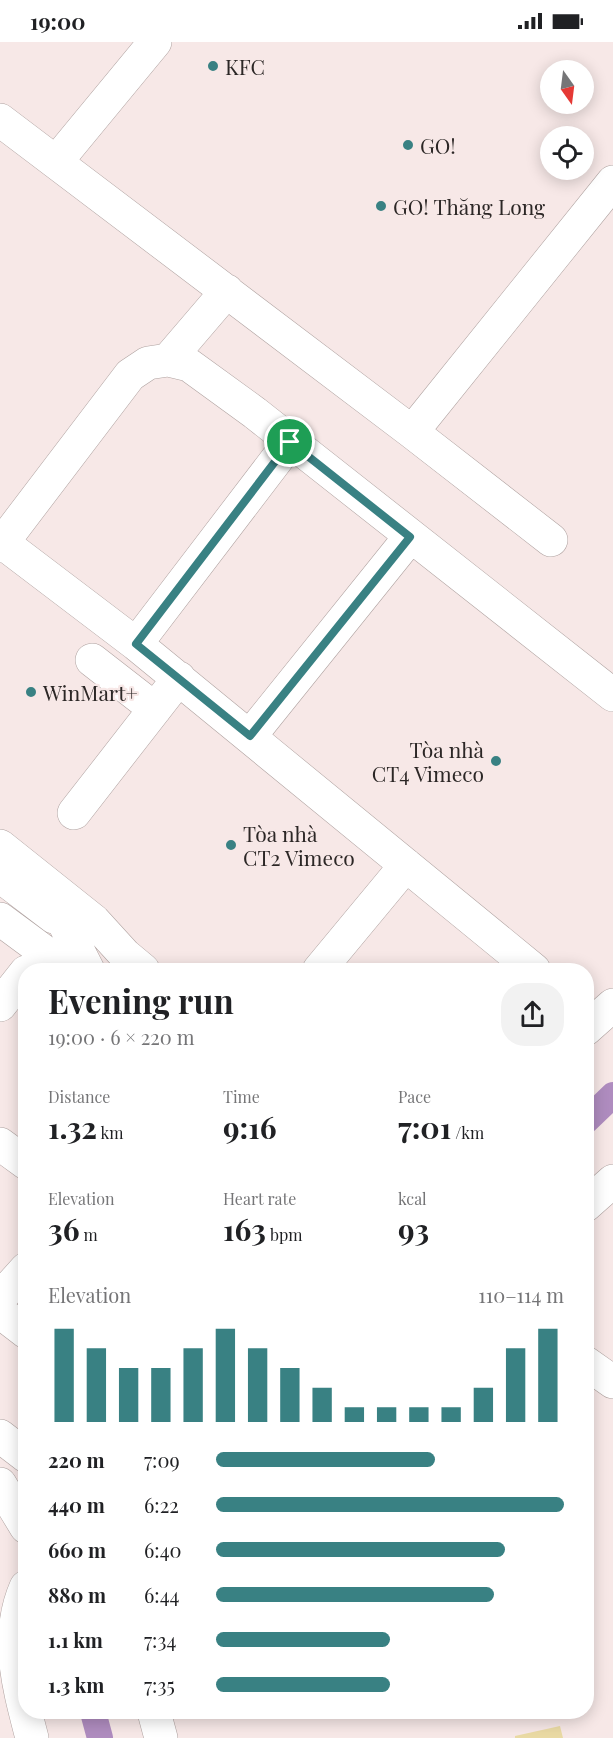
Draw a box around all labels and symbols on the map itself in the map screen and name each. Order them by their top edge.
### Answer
place label: KFC [225,52,265,80]
marker: KFC [206,59,220,73]
north arrow [540,60,594,114]
place label: GO! [420,131,456,159]
marker: GO! [401,138,415,152]
place label: GO! Thăng Long [393,192,545,220]
marker: GO! Thăng Long [374,199,388,213]
pin [264,416,315,467]
place label: WinMart+ [42,678,138,706]
marker: WinMart+ [24,685,38,699]
place label: Tòa nhà CT4 Vimeco [372,735,485,787]
marker: Tòa nhà CT4 Vimeco [489,754,503,768]
place label: Tòa nhà CT2 Vimeco [243,819,355,871]
marker: Tòa nhà CT2 Vimeco [224,838,238,852]

